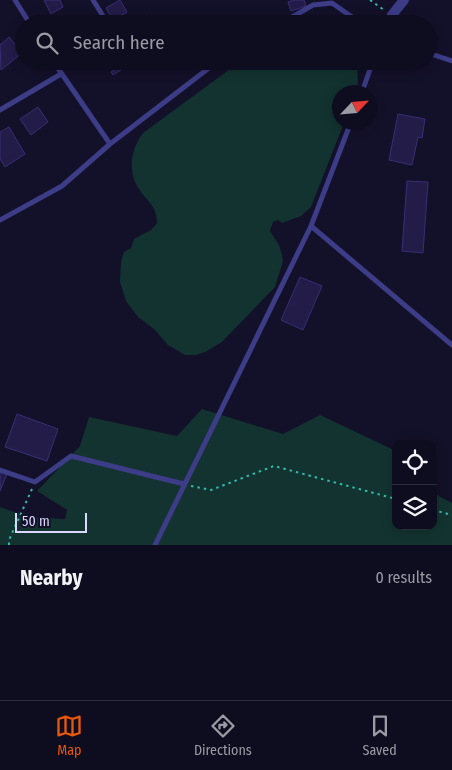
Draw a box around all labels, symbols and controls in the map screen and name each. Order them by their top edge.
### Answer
search box [15,15,437,70]
icon: search [33,29,61,57]
text: Search here [73,31,165,54]
north arrow [332,85,377,130]
map controls [392,440,437,530]
button: locate [392,440,437,485]
button: layers [392,485,437,530]
scale bar [15,510,88,533]
text: 50 m [22,513,50,530]
text: Nearby [20,565,82,591]
text: 0 results [375,568,432,587]
tab: Map [55,712,83,759]
tab: Directions [194,712,252,759]
tab: Saved [362,712,397,759]

